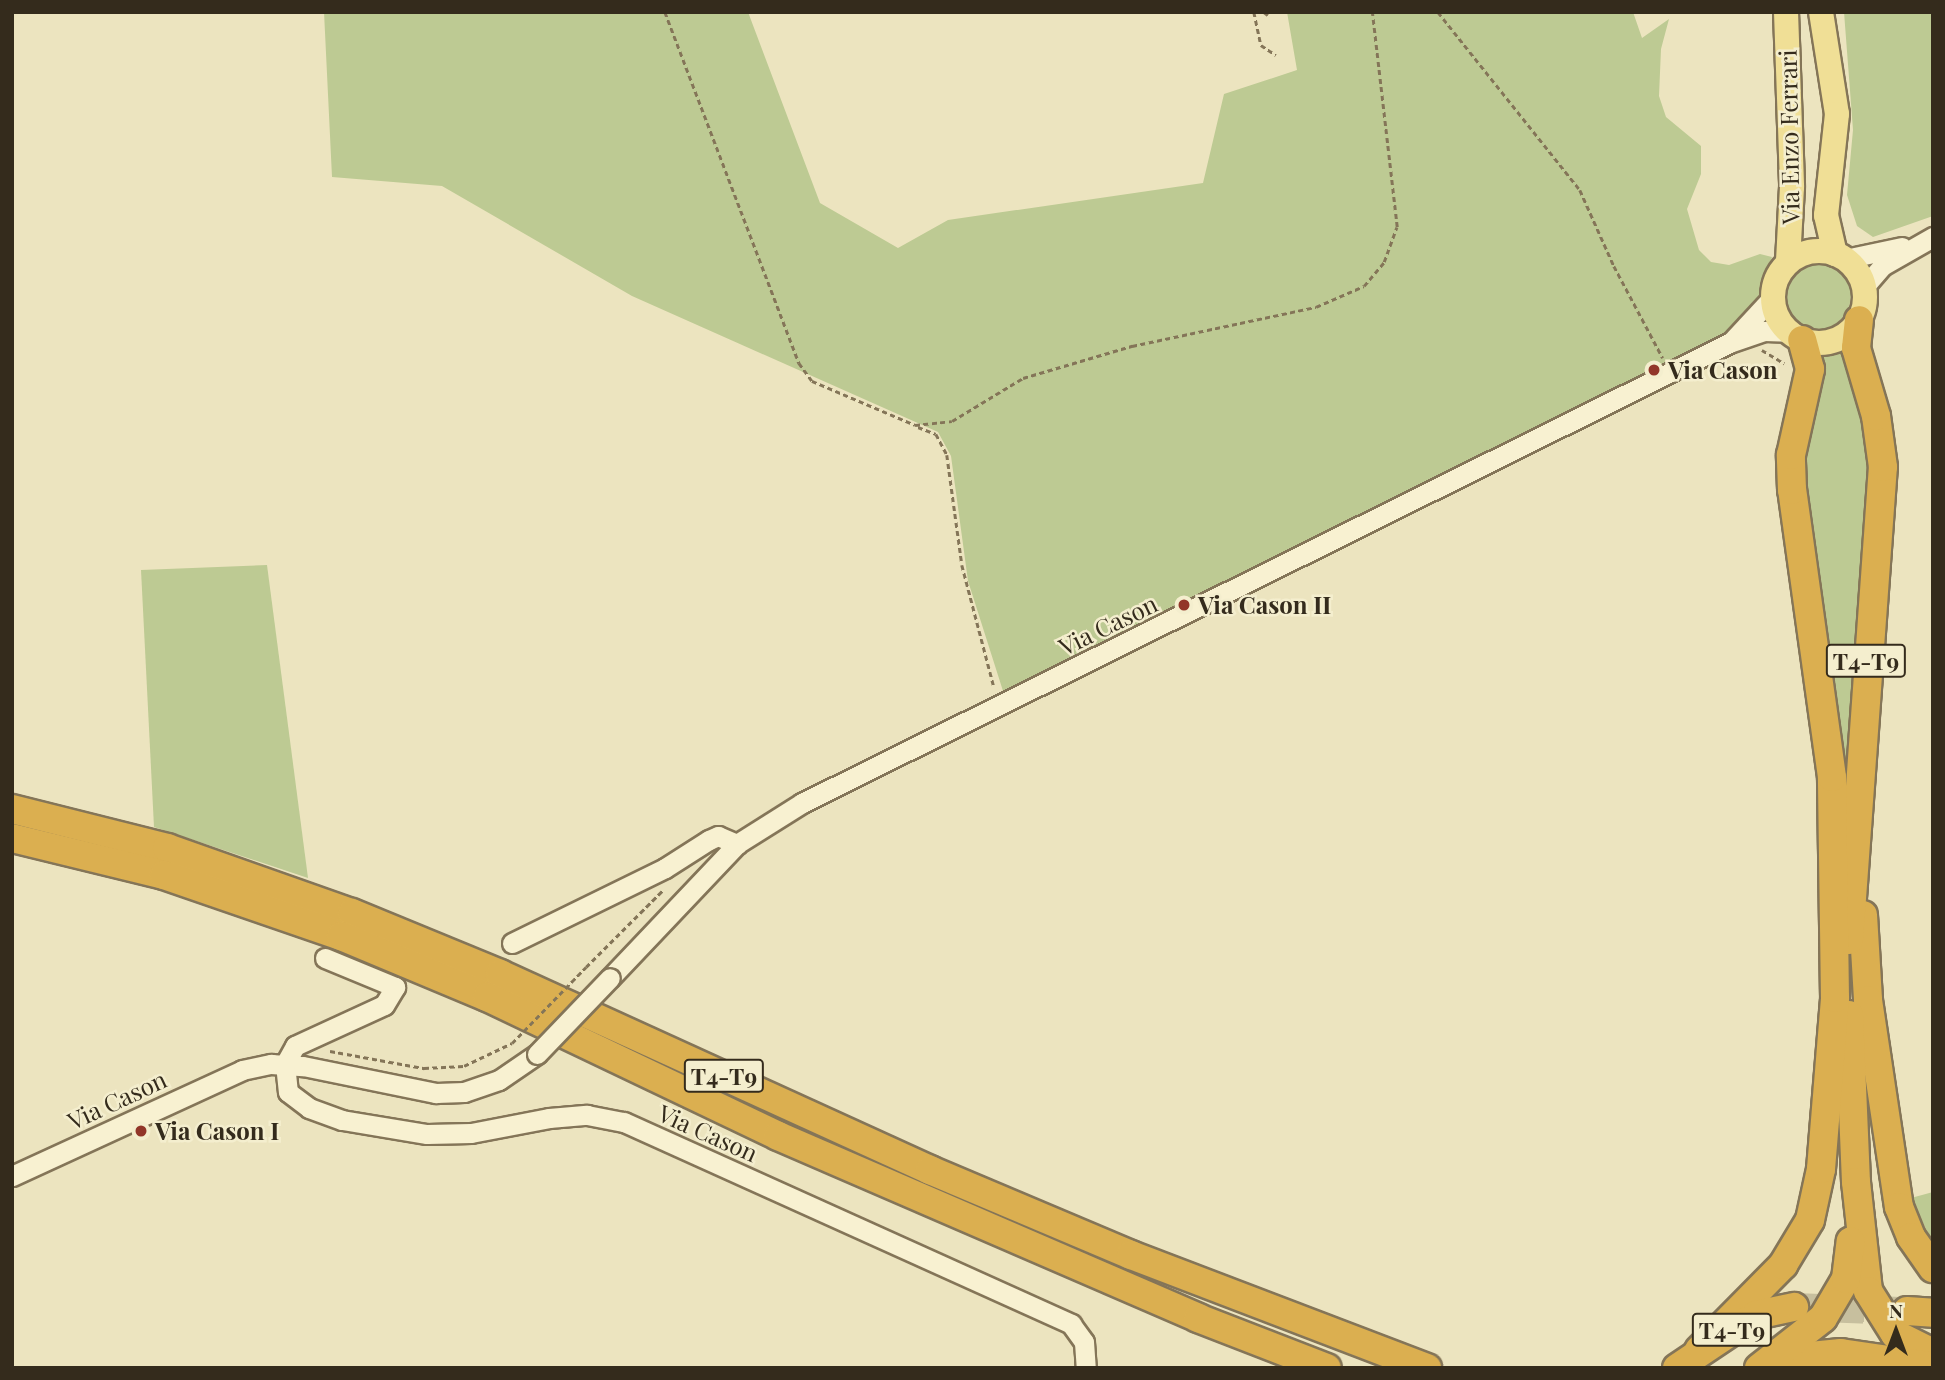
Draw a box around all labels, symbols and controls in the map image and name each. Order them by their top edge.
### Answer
street label: Via Enzo Ferrari [1773,49,1805,225]
place label: Via Cason [1668,356,1778,384]
marker: Via Cason [1646,362,1662,378]
street label: Via Cason [1054,589,1162,661]
place label: Via Cason II [1198,591,1331,619]
marker: Via Cason II [1176,597,1192,613]
road number: T4-T9 [1826,642,1906,680]
road number: T4-T9 [684,1056,764,1096]
street label: Via Cason [63,1065,171,1135]
street label: Via Cason [654,1098,762,1168]
place label: Via Cason I [155,1117,279,1145]
marker: Via Cason I [133,1123,149,1139]
north arrow [1861,1296,1931,1366]
text: N [1889,1297,1903,1323]
road number: T4-T9 [1692,1310,1772,1350]

